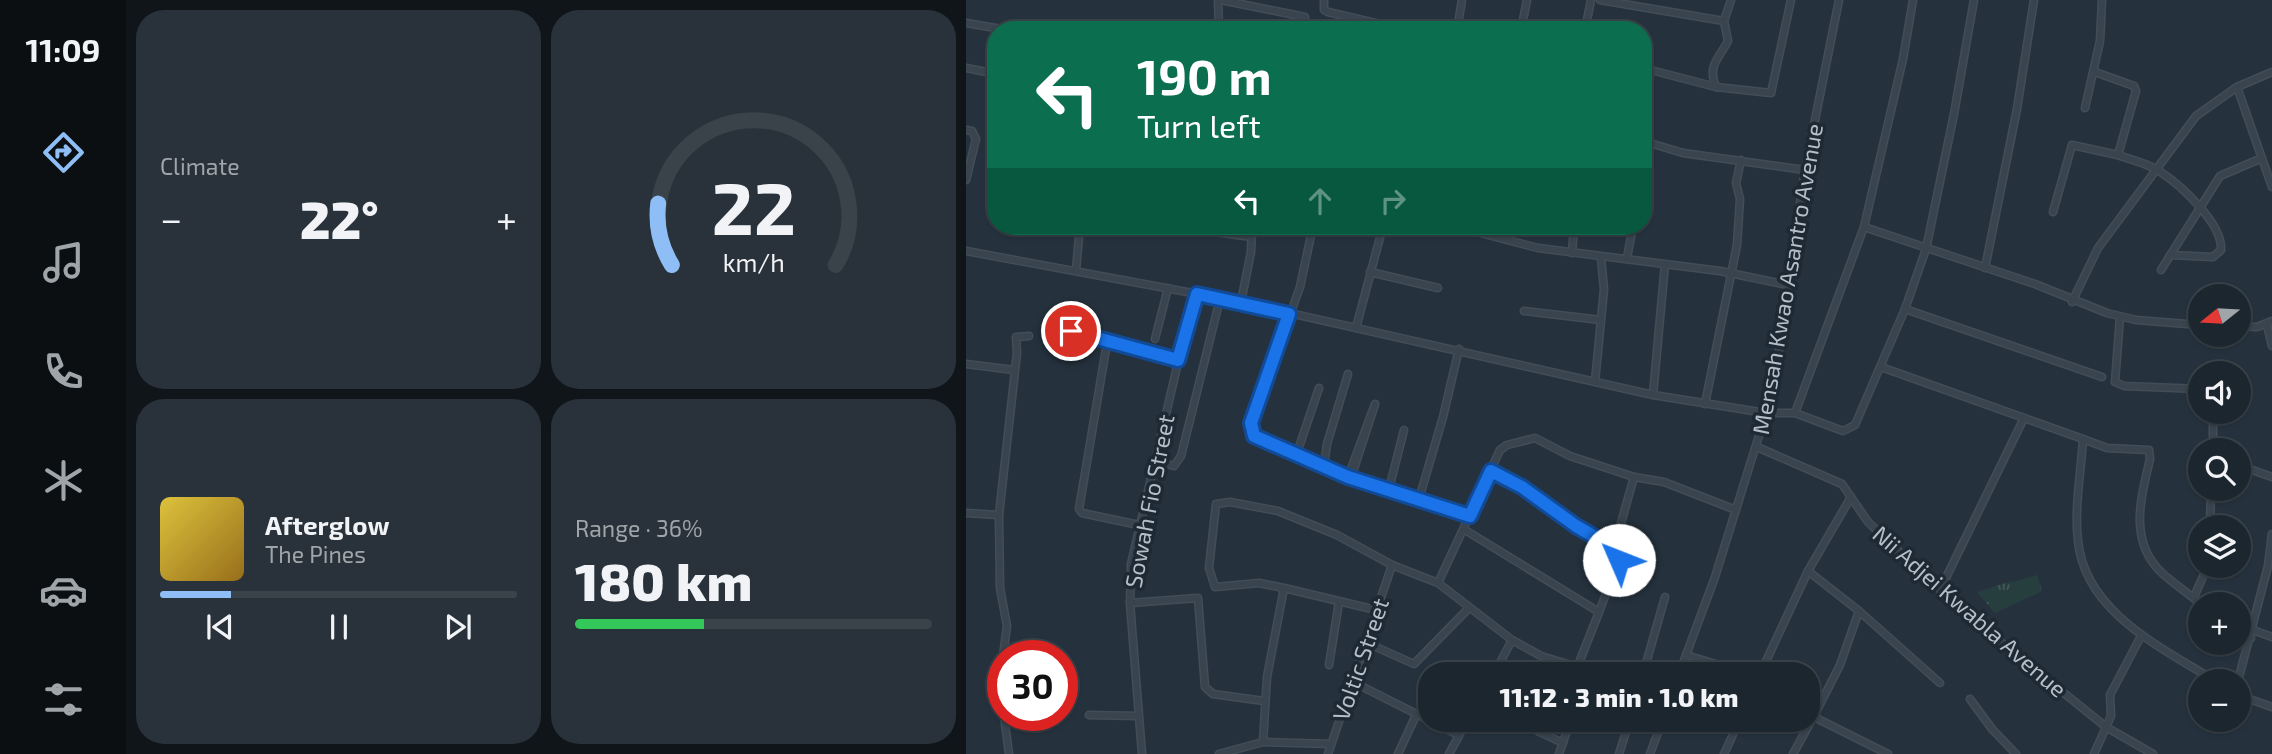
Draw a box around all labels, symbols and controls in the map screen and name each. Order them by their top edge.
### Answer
text: 11:09 [26,30,100,68]
text: 190 m [1137,46,1272,105]
icon: left [1022,49,1113,140]
text: Turn left [1137,106,1261,144]
street label: Mensah Kwao Asantro Avenue [1746,121,1828,437]
icon: directions [39,128,88,177]
text: Climate [160,152,240,180]
text: 22 [711,163,796,251]
icon: left [1228,182,1266,220]
icon: ahead [1301,182,1339,220]
icon: right [1374,182,1412,220]
text: 22° [300,187,379,249]
text: − [160,195,182,241]
text: + [496,195,517,241]
icon: music [39,238,88,287]
text: km/h [722,247,785,277]
north arrow [2188,284,2250,346]
map controls [2188,284,2251,732]
pin [1041,301,1101,361]
icon: arrive [1052,312,1090,350]
icon: phone [39,347,88,396]
button: sound [2188,361,2251,424]
street label: Sowah Fio Street [1118,412,1180,590]
button: search [2188,438,2251,501]
icon: climate [39,456,88,505]
text: Afterglow [265,509,390,540]
text: Range · 36% [575,514,703,542]
button: layers [2188,515,2251,578]
street label: Nii Adjei Kwabla Avenue [1867,519,2073,703]
position arrow [1582,523,1656,597]
text: The Pines [265,540,366,568]
text: 180 km [575,549,752,611]
icon: car [39,566,88,615]
button: + [2188,592,2251,655]
street label: Voltic Street [1326,594,1394,724]
icon: previous [201,608,239,646]
icon: pause [320,608,358,646]
icon: next [439,608,477,646]
speed limit sign: 30 [987,640,1078,731]
button: − [2188,669,2251,732]
icon: filters [39,675,88,724]
text: 11:12 · 3 min · 1.0 km [1500,681,1738,712]

